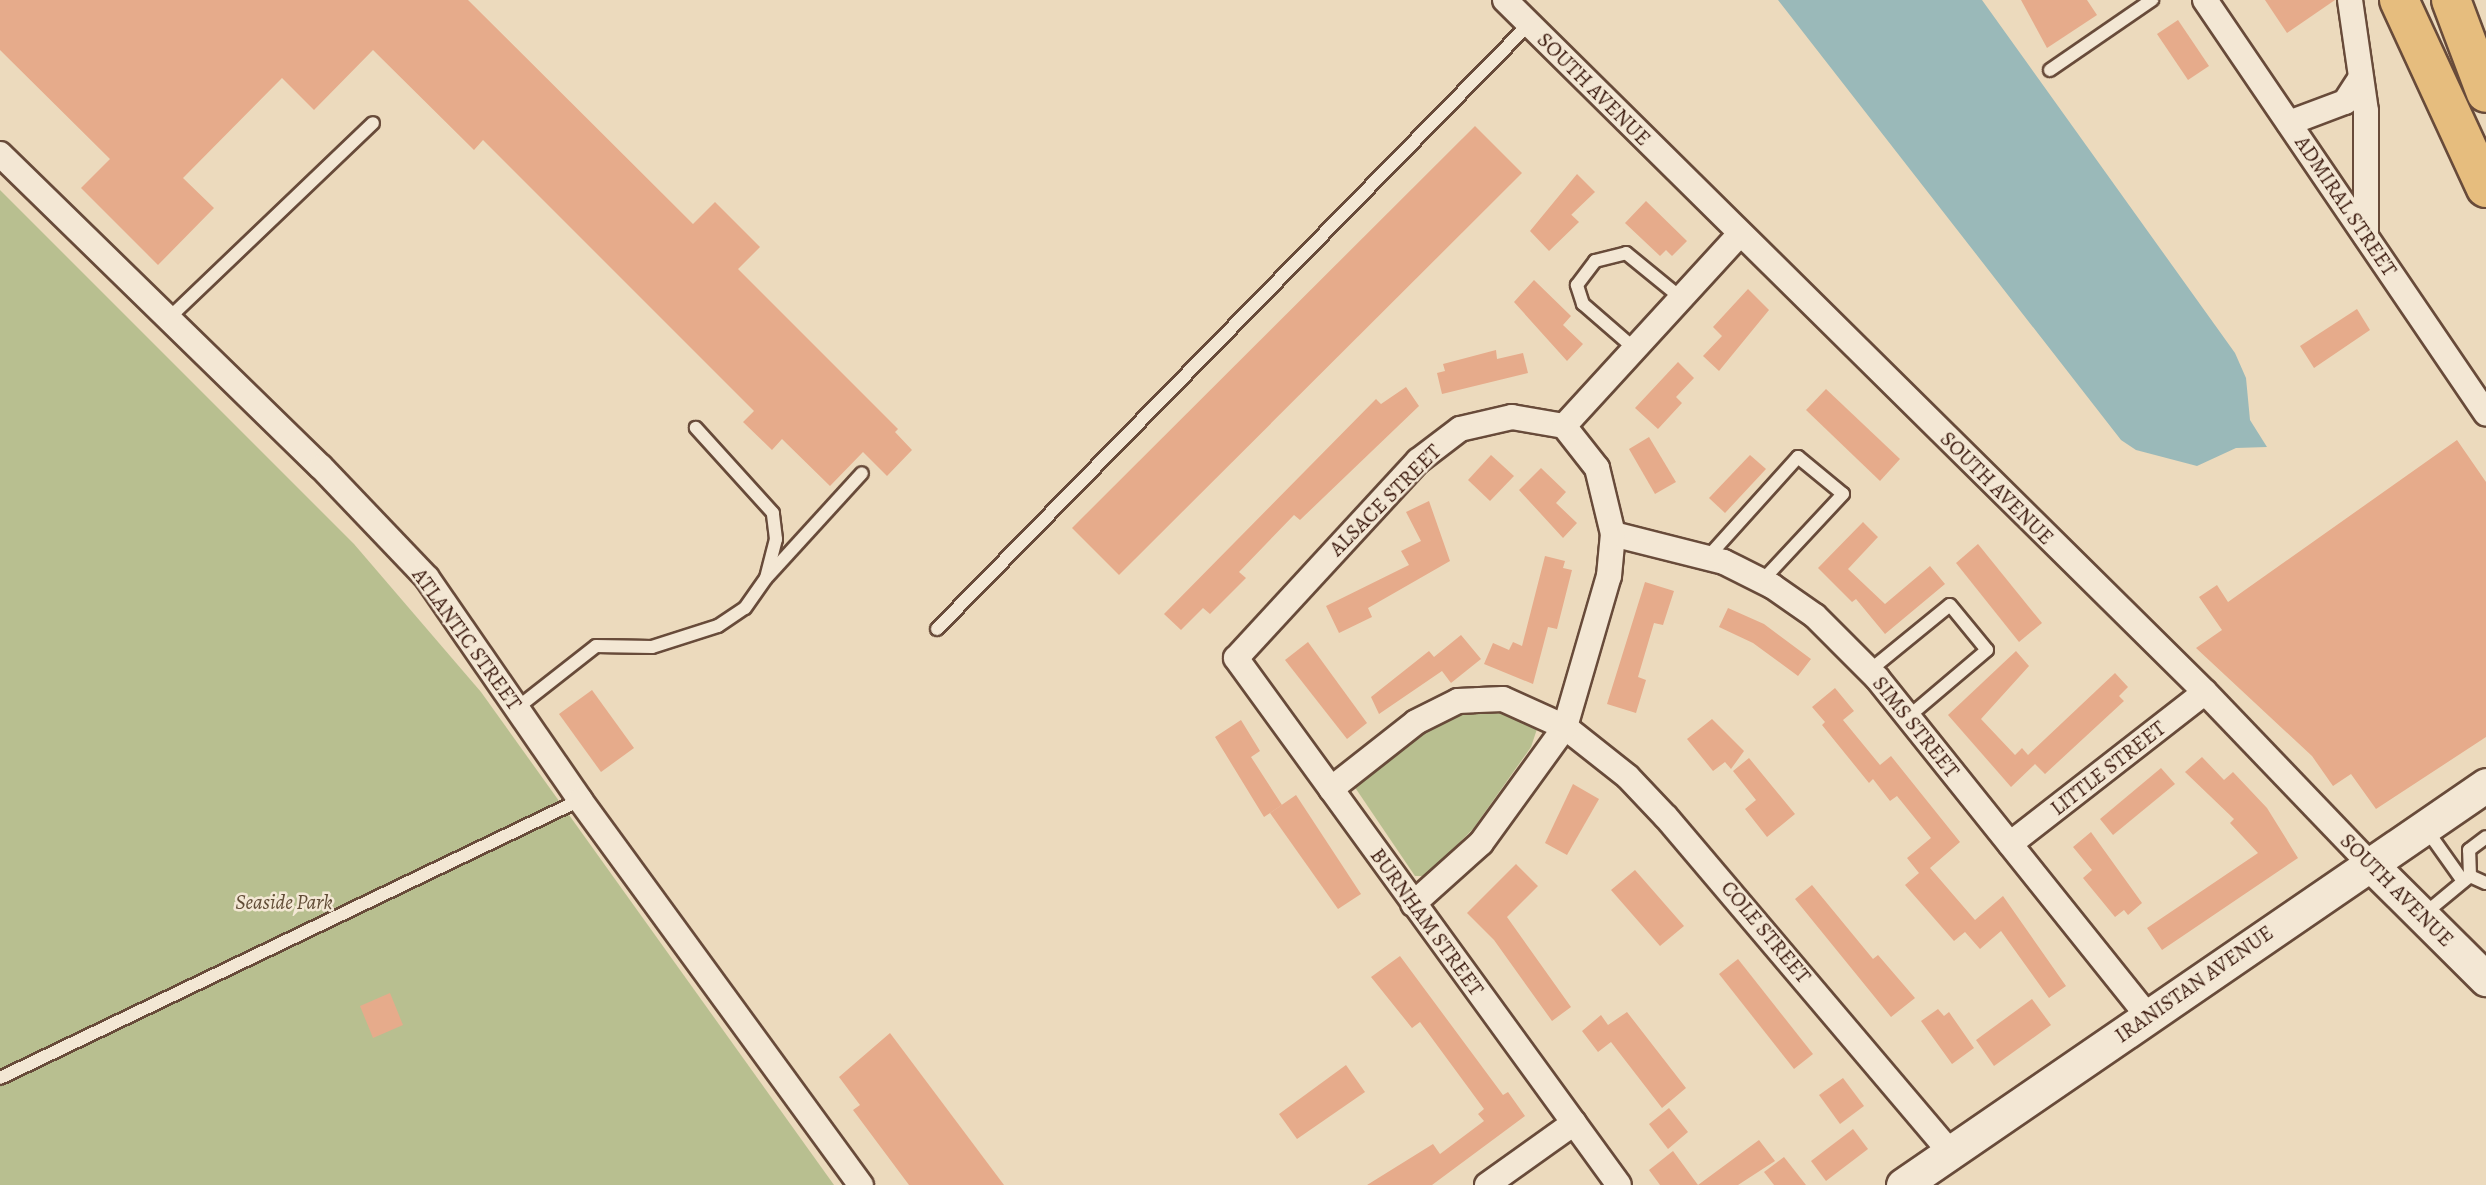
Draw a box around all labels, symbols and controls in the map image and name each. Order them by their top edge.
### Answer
street label: SOUTH AVENUE [1532,27,1656,151]
street label: ADMIRAL STREET [2290,131,2402,281]
street label: SOUTH AVENUE [1935,426,2059,550]
street label: ALSACE STREET [1324,439,1446,561]
street label: ATLANTIC STREET [407,563,527,715]
street label: SIMS STREET [1867,671,1965,783]
street label: LITTLE STREET [2045,715,2171,821]
street label: SOUTH AVENUE [2335,828,2459,952]
street label: BURNHAM STREET [1365,843,1489,1001]
street label: COLE STREET [1716,876,1816,988]
park label: Seaside Park [235,889,333,915]
street label: IRANISTAN AVENUE [2110,920,2278,1048]

